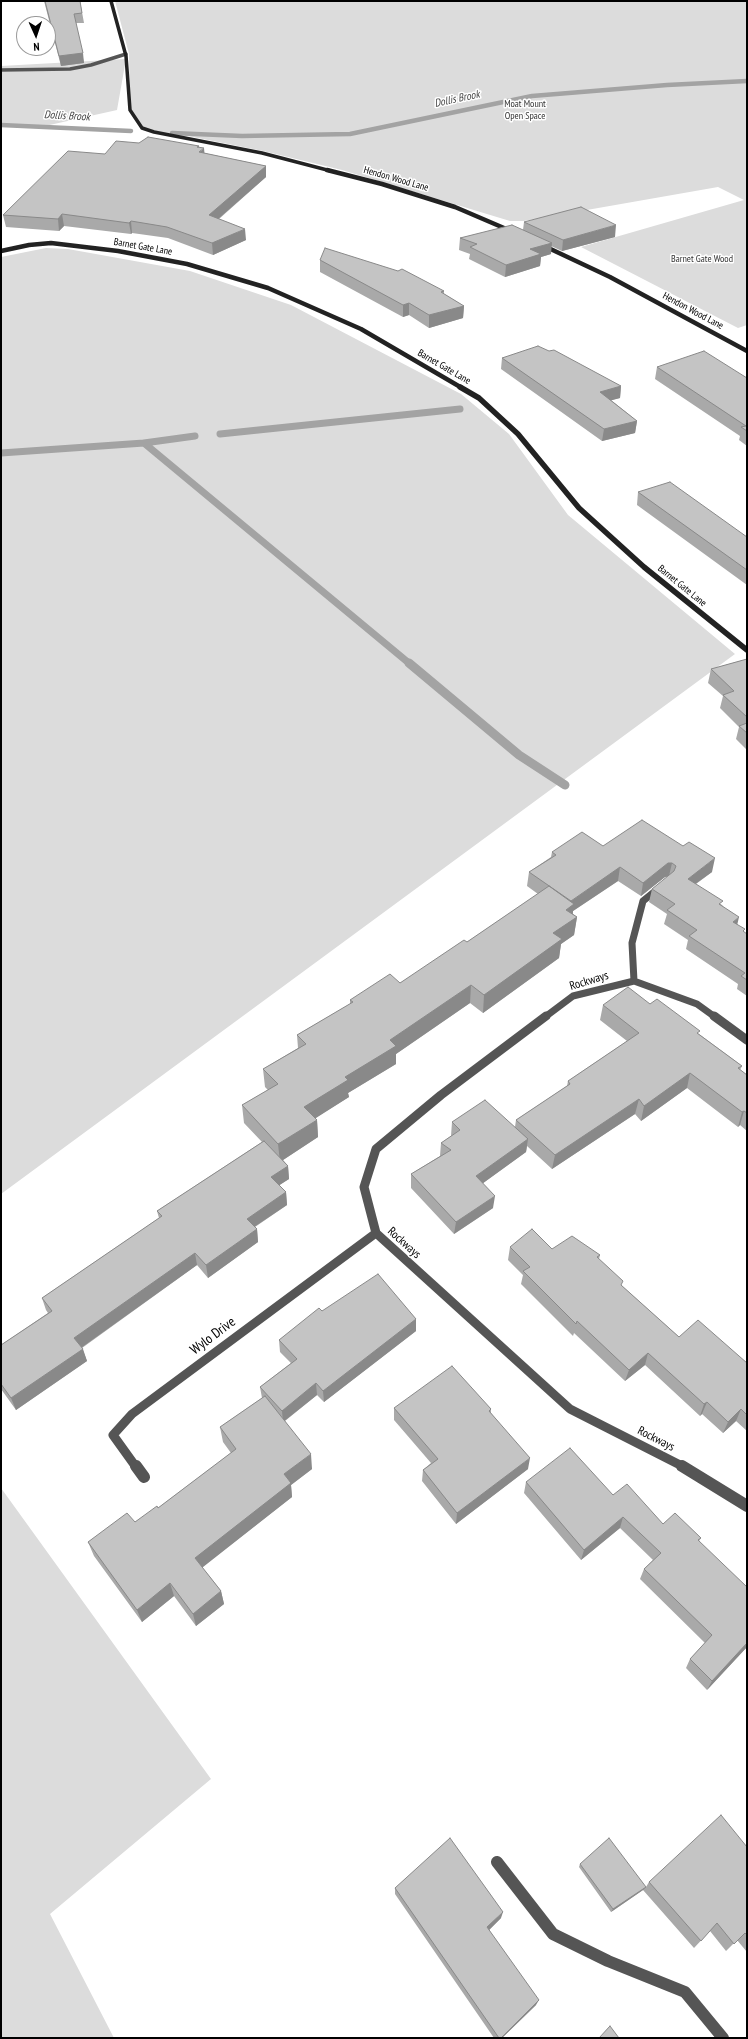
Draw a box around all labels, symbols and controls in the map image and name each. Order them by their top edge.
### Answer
north arrow [16,16,56,56]
text: N [33,40,40,54]
water label: Dollis Brook [433,88,481,110]
park label: Moat Mount Open Space [504,98,546,122]
water label: Dollis Brook [44,108,90,124]
street label: Hendon Wood Lane [362,164,430,194]
street label: Barnet Gate Lane [113,236,173,258]
park label: Barnet Gate Wood [671,253,733,265]
street label: Hendon Wood Lane [661,290,725,332]
street label: Barnet Gate Lane [415,347,473,387]
street label: Barnet Gate Lane [655,563,709,609]
street label: Rockways [568,968,610,994]
street label: Rockways [384,1224,424,1262]
street label: Wylo Drive [187,1314,239,1358]
street label: Rockways [635,1424,677,1454]

